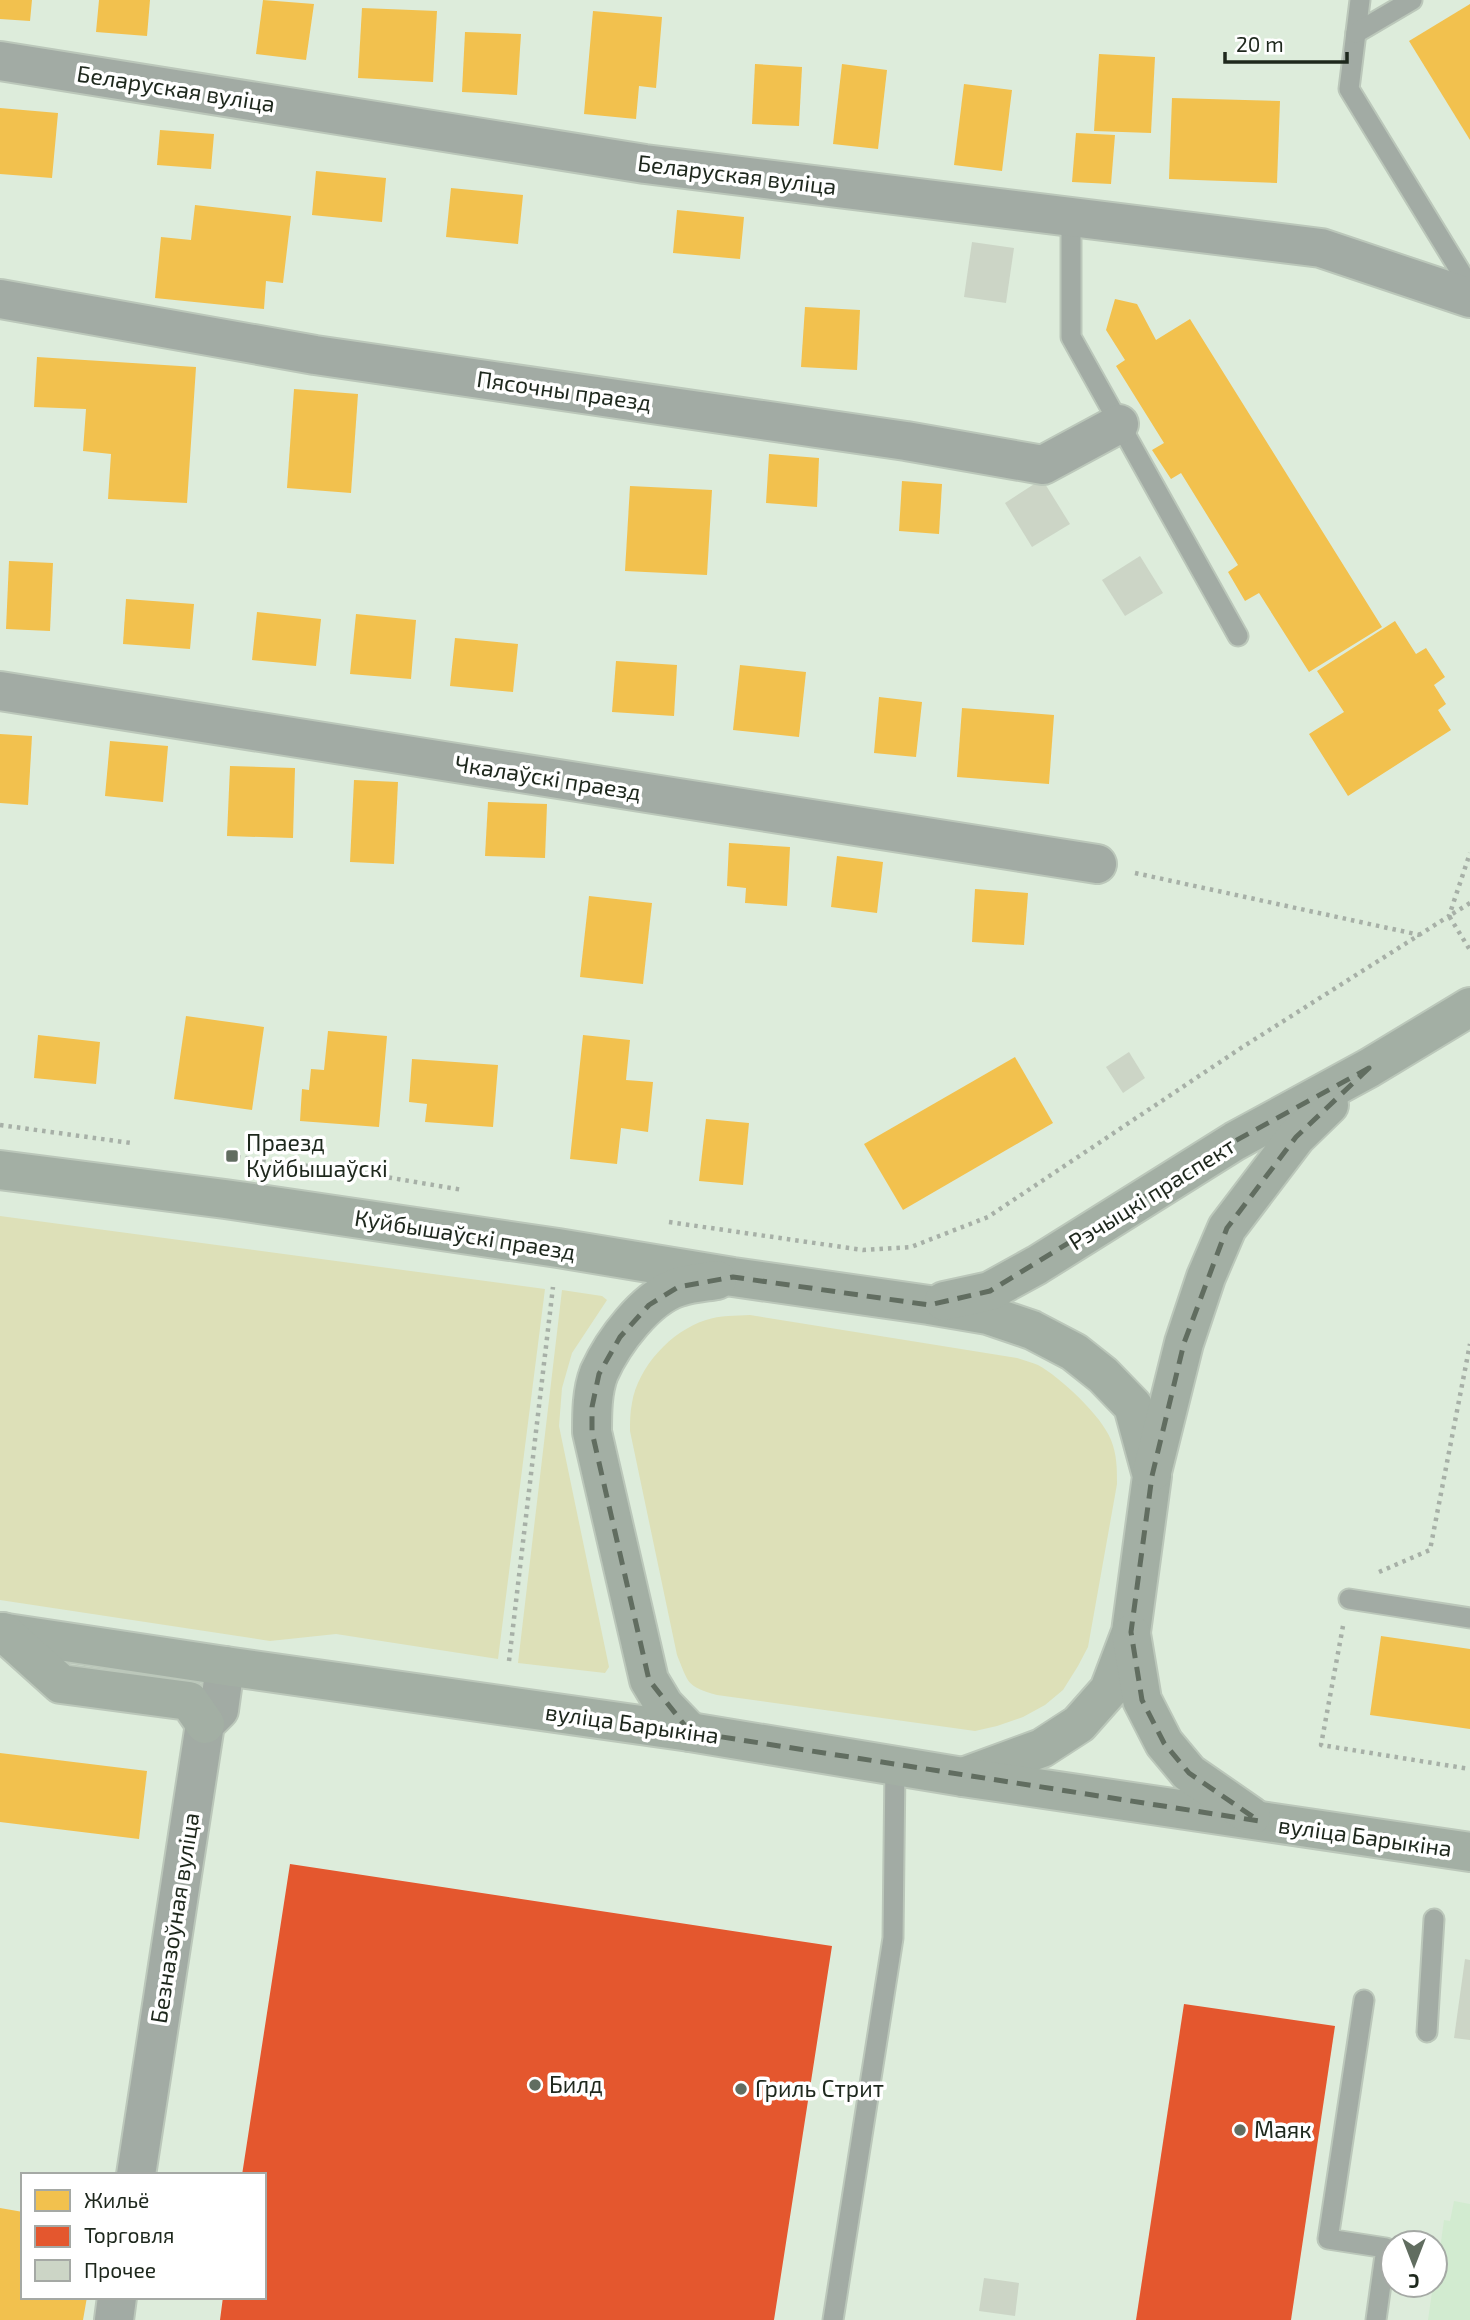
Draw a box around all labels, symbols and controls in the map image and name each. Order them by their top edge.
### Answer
scale bar [1225,21,1348,65]
text: 20 m [1236,31,1284,56]
street label: Беларуская вуліца [75,59,277,118]
street label: Беларуская вуліца [636,148,838,201]
street label: Пясочны праезд [475,364,653,416]
street label: Чкалаўскі праезд [453,748,643,807]
place label: Праезд Куйбышаўскі [246,1128,388,1183]
street label: Рэчыцкі праспект [1063,1131,1240,1256]
marker: Праезд Куйбышаўскі [224,1148,240,1164]
street label: Куйбышаўскі праезд [352,1203,578,1266]
street label: вуліца Барыкіна [543,1697,721,1750]
street label: Безназоўная вуліца [144,1810,205,2025]
street label: вуліца Барыкіна [1276,1810,1454,1863]
place label: Билд [549,2070,603,2098]
place label: Гриль Стрит [755,2074,884,2102]
marker: Билд [527,2077,543,2093]
marker: Гриль Стрит [733,2081,749,2097]
place label: Маяк [1254,2115,1312,2143]
marker: Маяк [1232,2122,1248,2138]
legend [21,2173,266,2299]
text: Жильё [84,2187,149,2212]
text: Торговля [84,2222,174,2247]
north arrow [1379,2229,1449,2299]
text: Прочее [84,2257,156,2282]
text: С [1408,2270,1420,2293]

